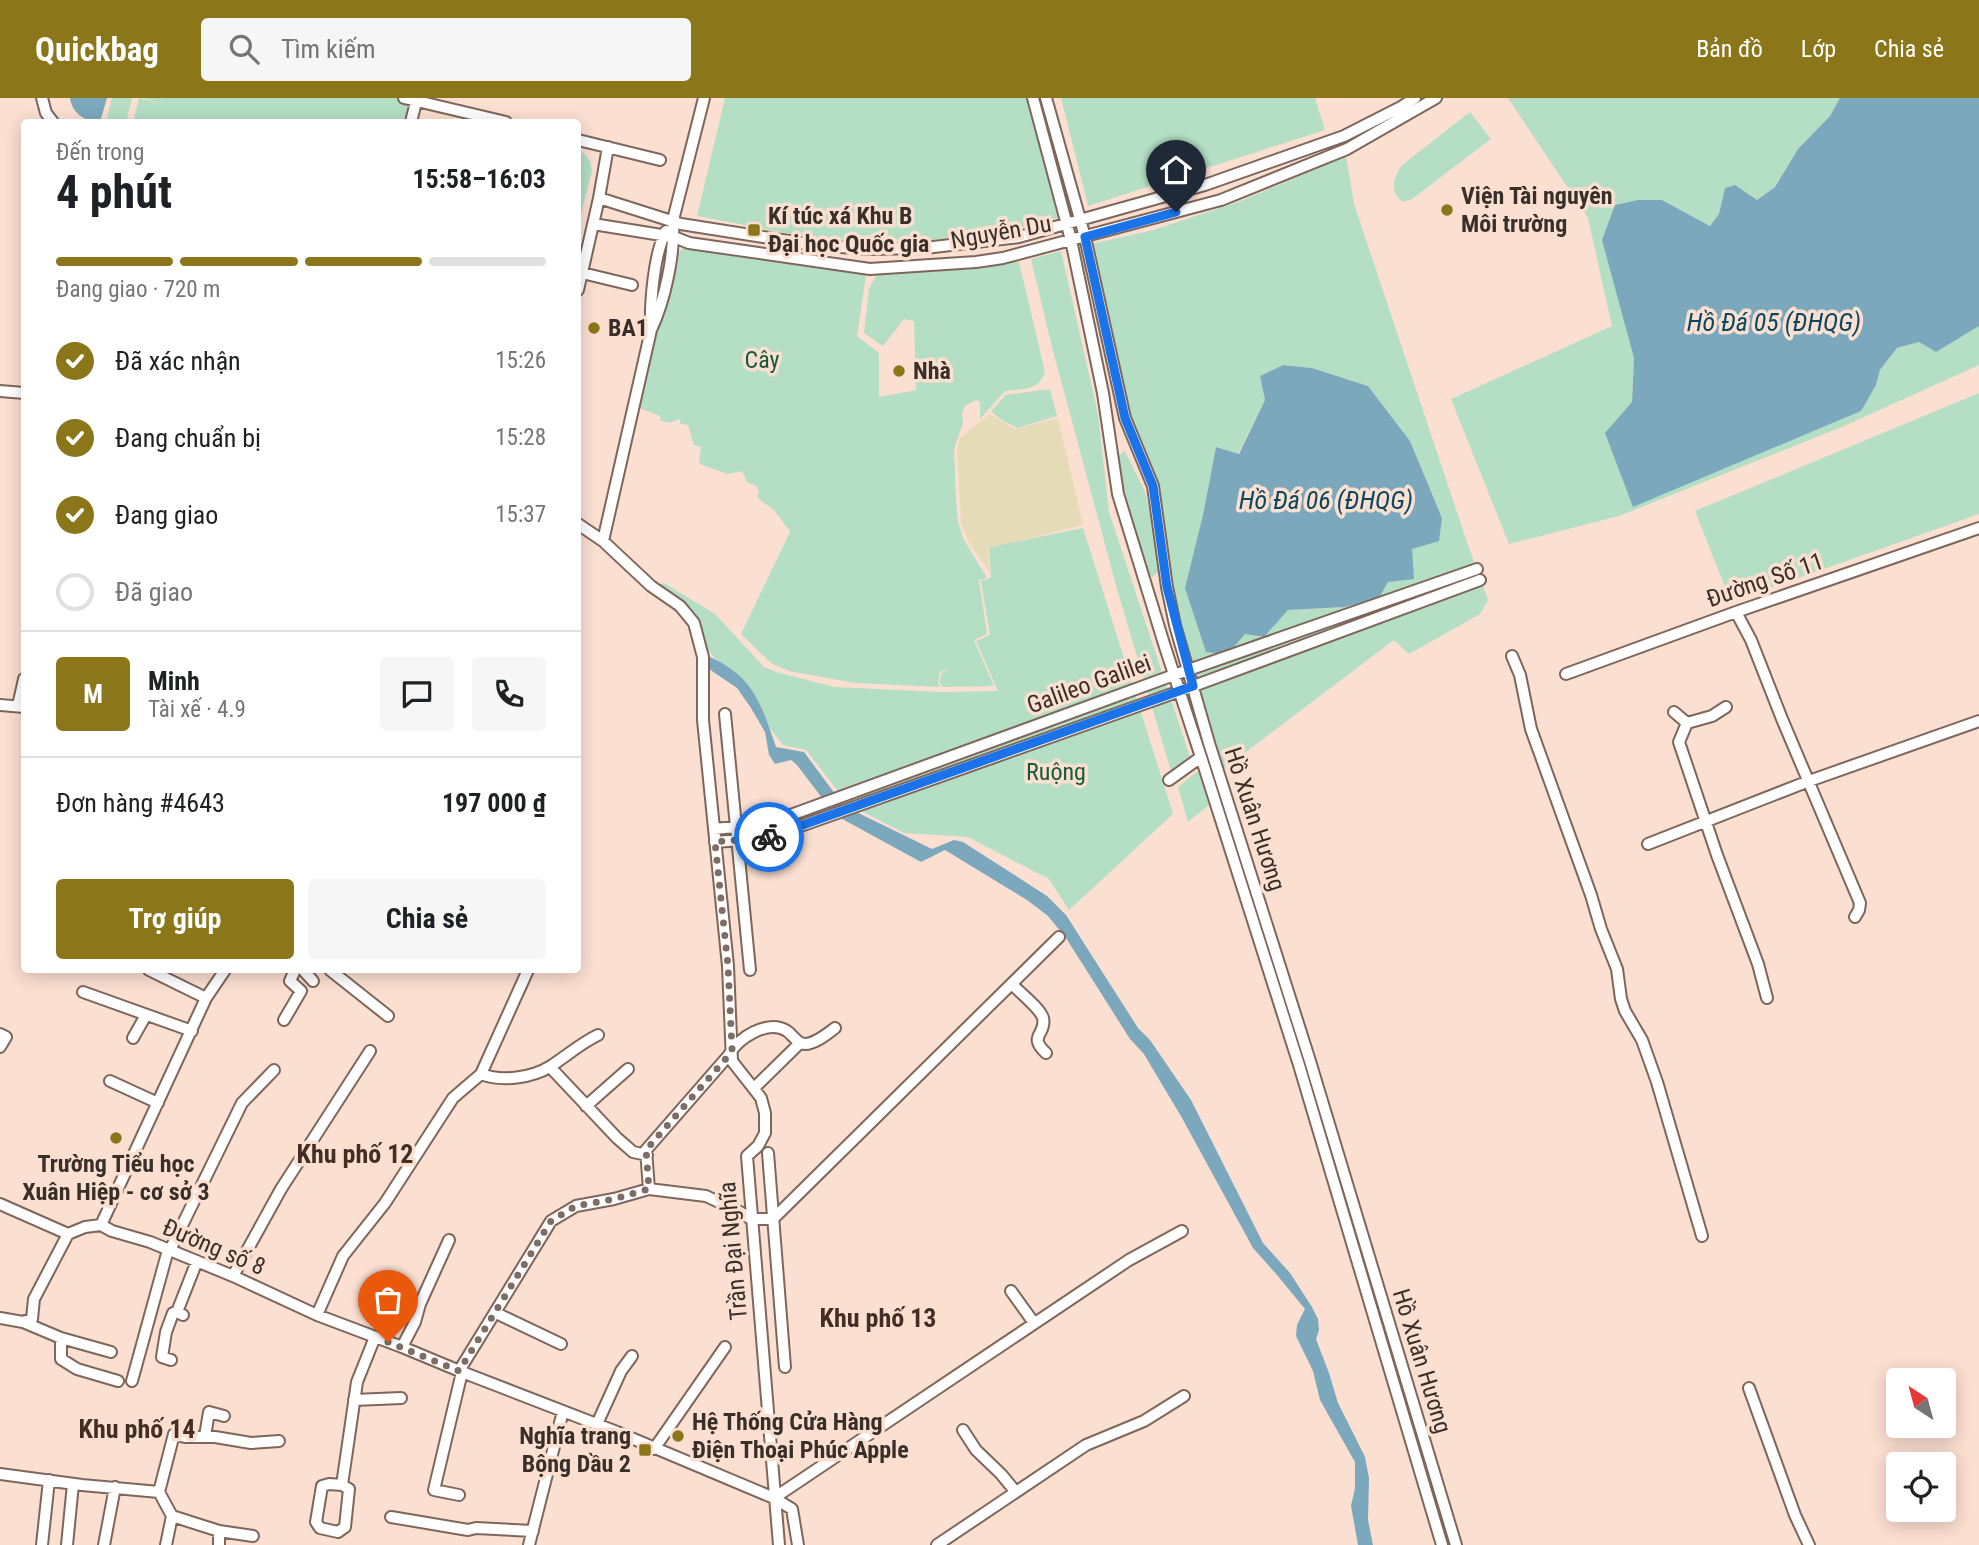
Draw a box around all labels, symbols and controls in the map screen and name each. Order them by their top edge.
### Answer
search box [201,18,691,81]
text: Quickbag [35,30,159,69]
icon: search [225,30,263,68]
text: Tìm kiếm [281,34,376,64]
text: Bản đồ [1696,35,1763,63]
text: Lớp [1801,35,1836,63]
text: Chia sẻ [1874,35,1944,63]
text: Đến trong [56,139,144,166]
pin [1146,140,1206,212]
icon: home [1157,151,1195,189]
text: 15:58–16:03 [412,164,546,194]
text: 4 phút [56,165,172,219]
place label: Viện Tài nguyên Môi trường [1461,182,1613,238]
place label: Kí túc xá Khu B Đại học Quốc gia [768,202,929,258]
marker: Viện Tài nguyên Môi trường [1439,202,1455,218]
street label: Nguyễn Du [948,209,1054,255]
marker: Kí túc xá Khu B Đại học Quốc gia [746,222,762,238]
text: Đang giao · 720 m [56,276,220,303]
water label: Hồ Đá 05 (ĐHQG) [1687,307,1861,337]
place label: BA1 [608,314,648,342]
marker: BA1 [586,320,602,336]
icon: check [56,342,94,380]
text: Đã xác nhận [115,346,241,376]
park label: Cây [745,346,779,374]
text: 15:26 [495,347,546,374]
place label: Nhà [913,357,951,385]
marker: Nhà [891,363,907,379]
icon: check [56,419,94,457]
text: Đang chuẩn bị [115,423,261,453]
text: 15:28 [495,424,546,451]
water label: Hồ Đá 06 (ĐHQG) [1239,485,1413,515]
icon: check [56,496,94,534]
text: Đang giao [115,500,218,530]
text: 15:37 [495,501,546,528]
street label: Đường Số 11 [1703,547,1827,613]
text: Đã giao [115,577,193,607]
street label: Galileo Galilei [1023,649,1155,719]
button: chat [380,657,454,731]
button: phone [472,657,546,731]
text: Minh [148,666,200,696]
text: M [83,679,103,709]
text: Tài xế · 4.9 [148,696,246,723]
street label: Hồ Xuân Hương [1219,744,1291,894]
park label: Ruộng [1026,758,1086,786]
text: Đơn hàng #4643 [56,788,225,818]
text: 197 000 ₫ [442,788,546,818]
courier [734,802,804,872]
icon: bike [750,818,788,856]
button: Trợ giúp [56,879,294,959]
button: Chia sẻ [308,879,546,959]
marker: Trường Tiểu học Xuân Hiệp - cơ sở 3 [108,1130,124,1146]
district label: Khu phố 12 [297,1139,413,1169]
place label: Trường Tiểu học Xuân Hiệp - cơ sở 3 [22,1150,210,1206]
street label: Trần Đại Nghĩa [713,1180,753,1322]
street label: Đường số 8 [159,1213,269,1281]
pin [358,1270,418,1342]
icon: bag [369,1281,407,1319]
street label: Hồ Xuân Hương [1387,1286,1457,1436]
district label: Khu phố 13 [820,1303,936,1333]
north arrow [1886,1368,1956,1438]
map controls [1886,1368,1956,1522]
place label: Hệ Thống Cửa Hàng Điện Thoại Phúc Apple [692,1408,909,1464]
district label: Khu phố 14 [79,1414,195,1444]
place label: Nghĩa trang Bộng Dầu 2 [519,1422,631,1478]
marker: Hệ Thống Cửa Hàng Điện Thoại Phúc Apple [670,1428,686,1444]
marker: Nghĩa trang Bộng Dầu 2 [637,1442,653,1458]
button: locate [1886,1452,1956,1522]

